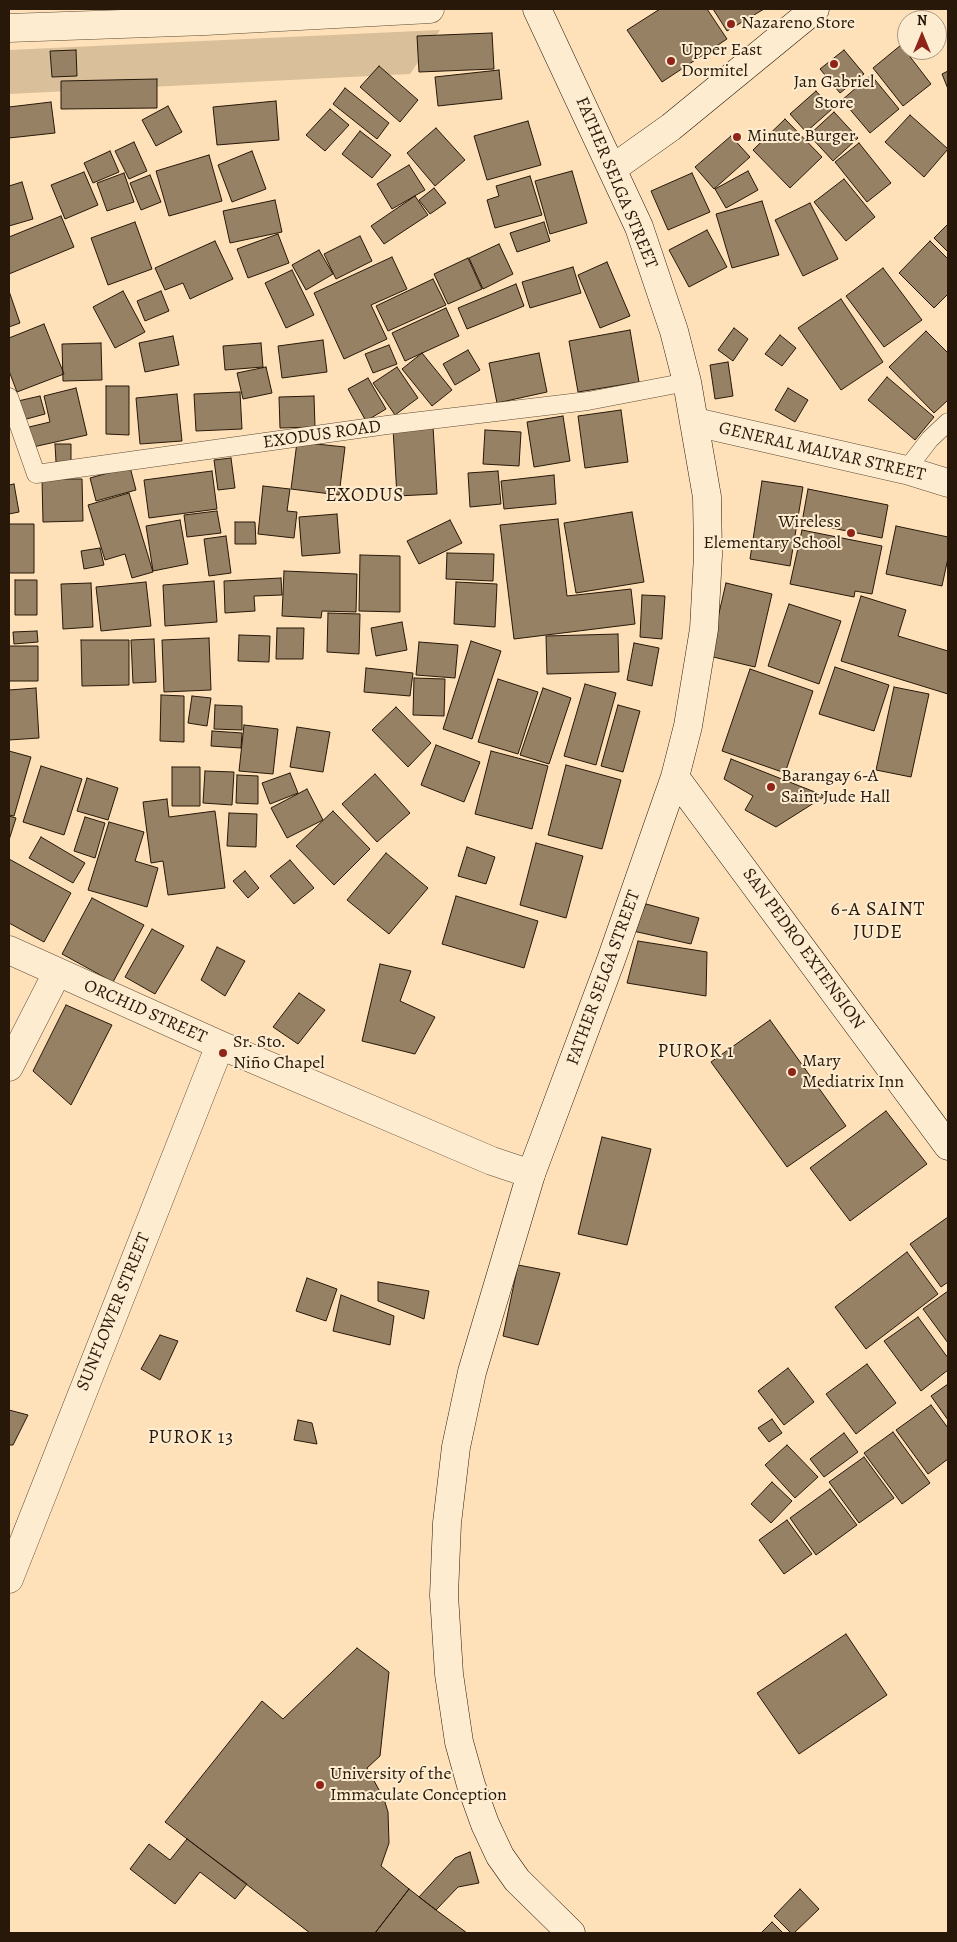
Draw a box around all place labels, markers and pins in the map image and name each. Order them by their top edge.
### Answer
place label: Nazareno Store [741,13,855,35]
marker: Nazareno Store [725,18,737,30]
place label: Upper East Dormitel [681,40,762,82]
marker: Upper East Dormitel [665,55,677,67]
marker: Jan Gabriel Store [828,58,840,70]
place label: Jan Gabriel Store [794,72,874,115]
place label: Minute Burger [747,126,856,148]
marker: Minute Burger [731,131,743,143]
place label: Wireless Elementary School [703,512,841,554]
marker: Wireless Elementary School [845,527,857,539]
place label: Barangay 6-A Saint Jude Hall [781,766,890,809]
marker: Barangay 6-A Saint Jude Hall [765,781,777,793]
place label: Sr. Sto. Niño Chapel [233,1032,325,1074]
marker: Sr. Sto. Niño Chapel [217,1047,229,1059]
place label: Mary Mediatrix Inn [802,1051,904,1094]
marker: Mary Mediatrix Inn [786,1066,798,1078]
place label: University of the Immaculate Conception [330,1764,507,1806]
marker: University of the Immaculate Conception [314,1779,326,1791]

